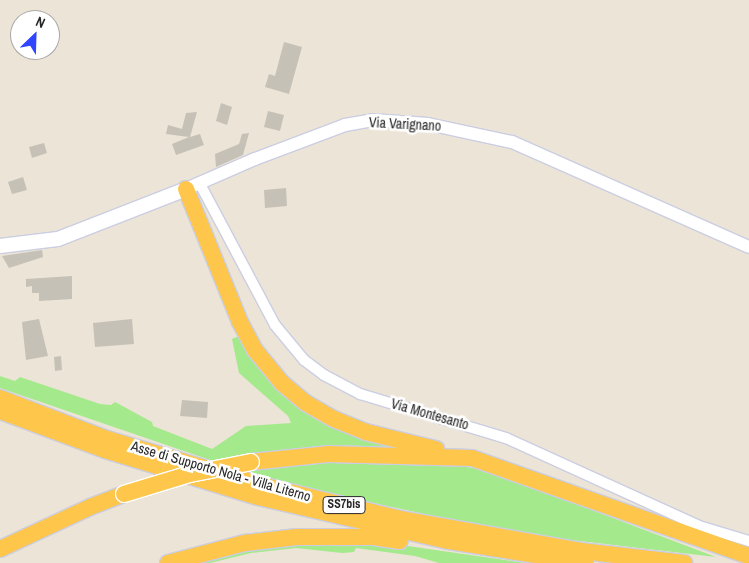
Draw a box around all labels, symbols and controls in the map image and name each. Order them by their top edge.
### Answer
north arrow [10,10,60,60]
text: N [33,12,48,32]
street label: Via Varignano [368,114,442,134]
street label: Via Montesanto [389,395,471,433]
street label: Asse di Supporto Nola - Villa Literno [129,437,313,505]
road number: SS7bis [322,496,366,514]

